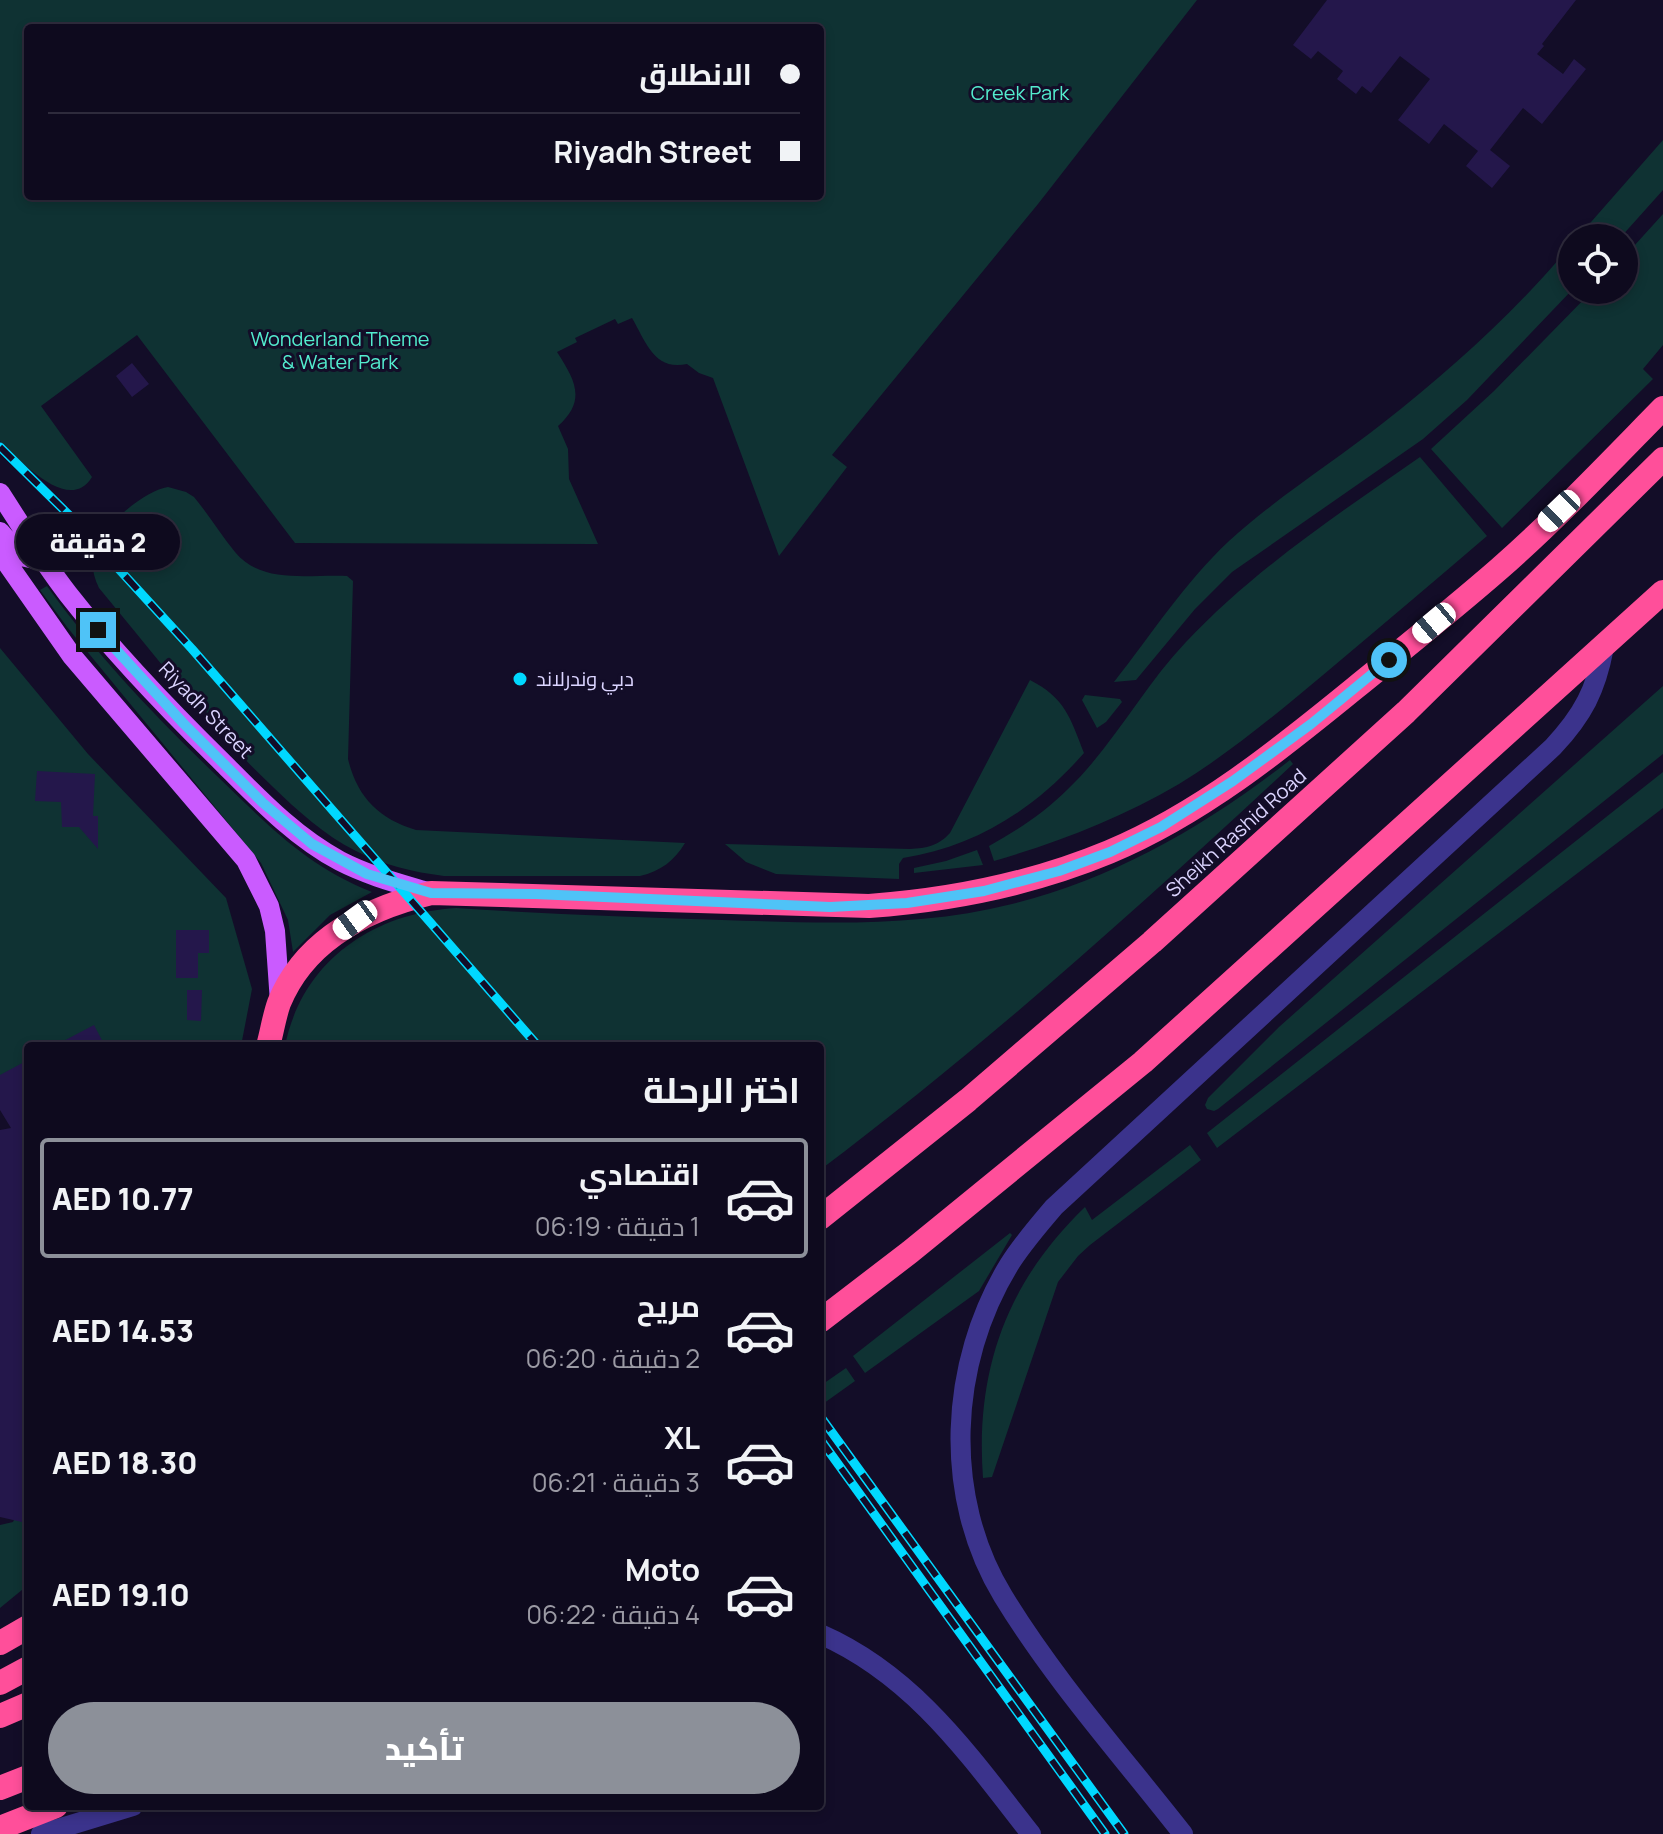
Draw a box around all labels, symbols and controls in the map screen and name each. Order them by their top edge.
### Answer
text: الانطلاق [639,53,752,94]
park label: Creek Park [971,79,1070,106]
text: Riyadh Street [554,131,752,172]
map controls [1558,224,1638,304]
button: locate [1558,224,1638,304]
park label: Wonderland Theme & Water Park [250,325,430,375]
car [1533,486,1585,536]
callout: 2 دقيقة [16,514,180,570]
text: 2 دقيقة [50,524,146,560]
car [1408,598,1460,648]
route end [80,612,116,648]
route start [1371,642,1407,678]
street label: Riyadh Street [153,655,259,764]
place label: دبي وندرلاند [536,665,634,695]
marker: دبي وندرلاند [511,670,529,688]
street label: Sheikh Rashid Road [1160,762,1312,903]
car [329,896,381,944]
text: اختر الرحلة [643,1065,800,1114]
text: اقتصادي [579,1153,700,1194]
icon: car [724,1162,796,1234]
text: AED 10.77 [52,1178,194,1219]
text: 1 دقيقة · 06:19 [535,1208,700,1244]
text: مريح [637,1285,700,1326]
icon: car [724,1294,796,1366]
text: AED 14.53 [52,1310,194,1351]
text: 2 دقيقة · 06:20 [526,1340,700,1376]
text: XL [664,1417,700,1458]
icon: car [724,1426,796,1498]
text: AED 18.30 [52,1442,197,1483]
text: 3 دقيقة · 06:21 [532,1464,700,1500]
text: Moto [625,1549,700,1590]
icon: car [724,1558,796,1630]
text: AED 19.10 [52,1574,190,1615]
text: 4 دقيقة · 06:22 [526,1596,700,1632]
button: تأكيد [48,1702,800,1794]

